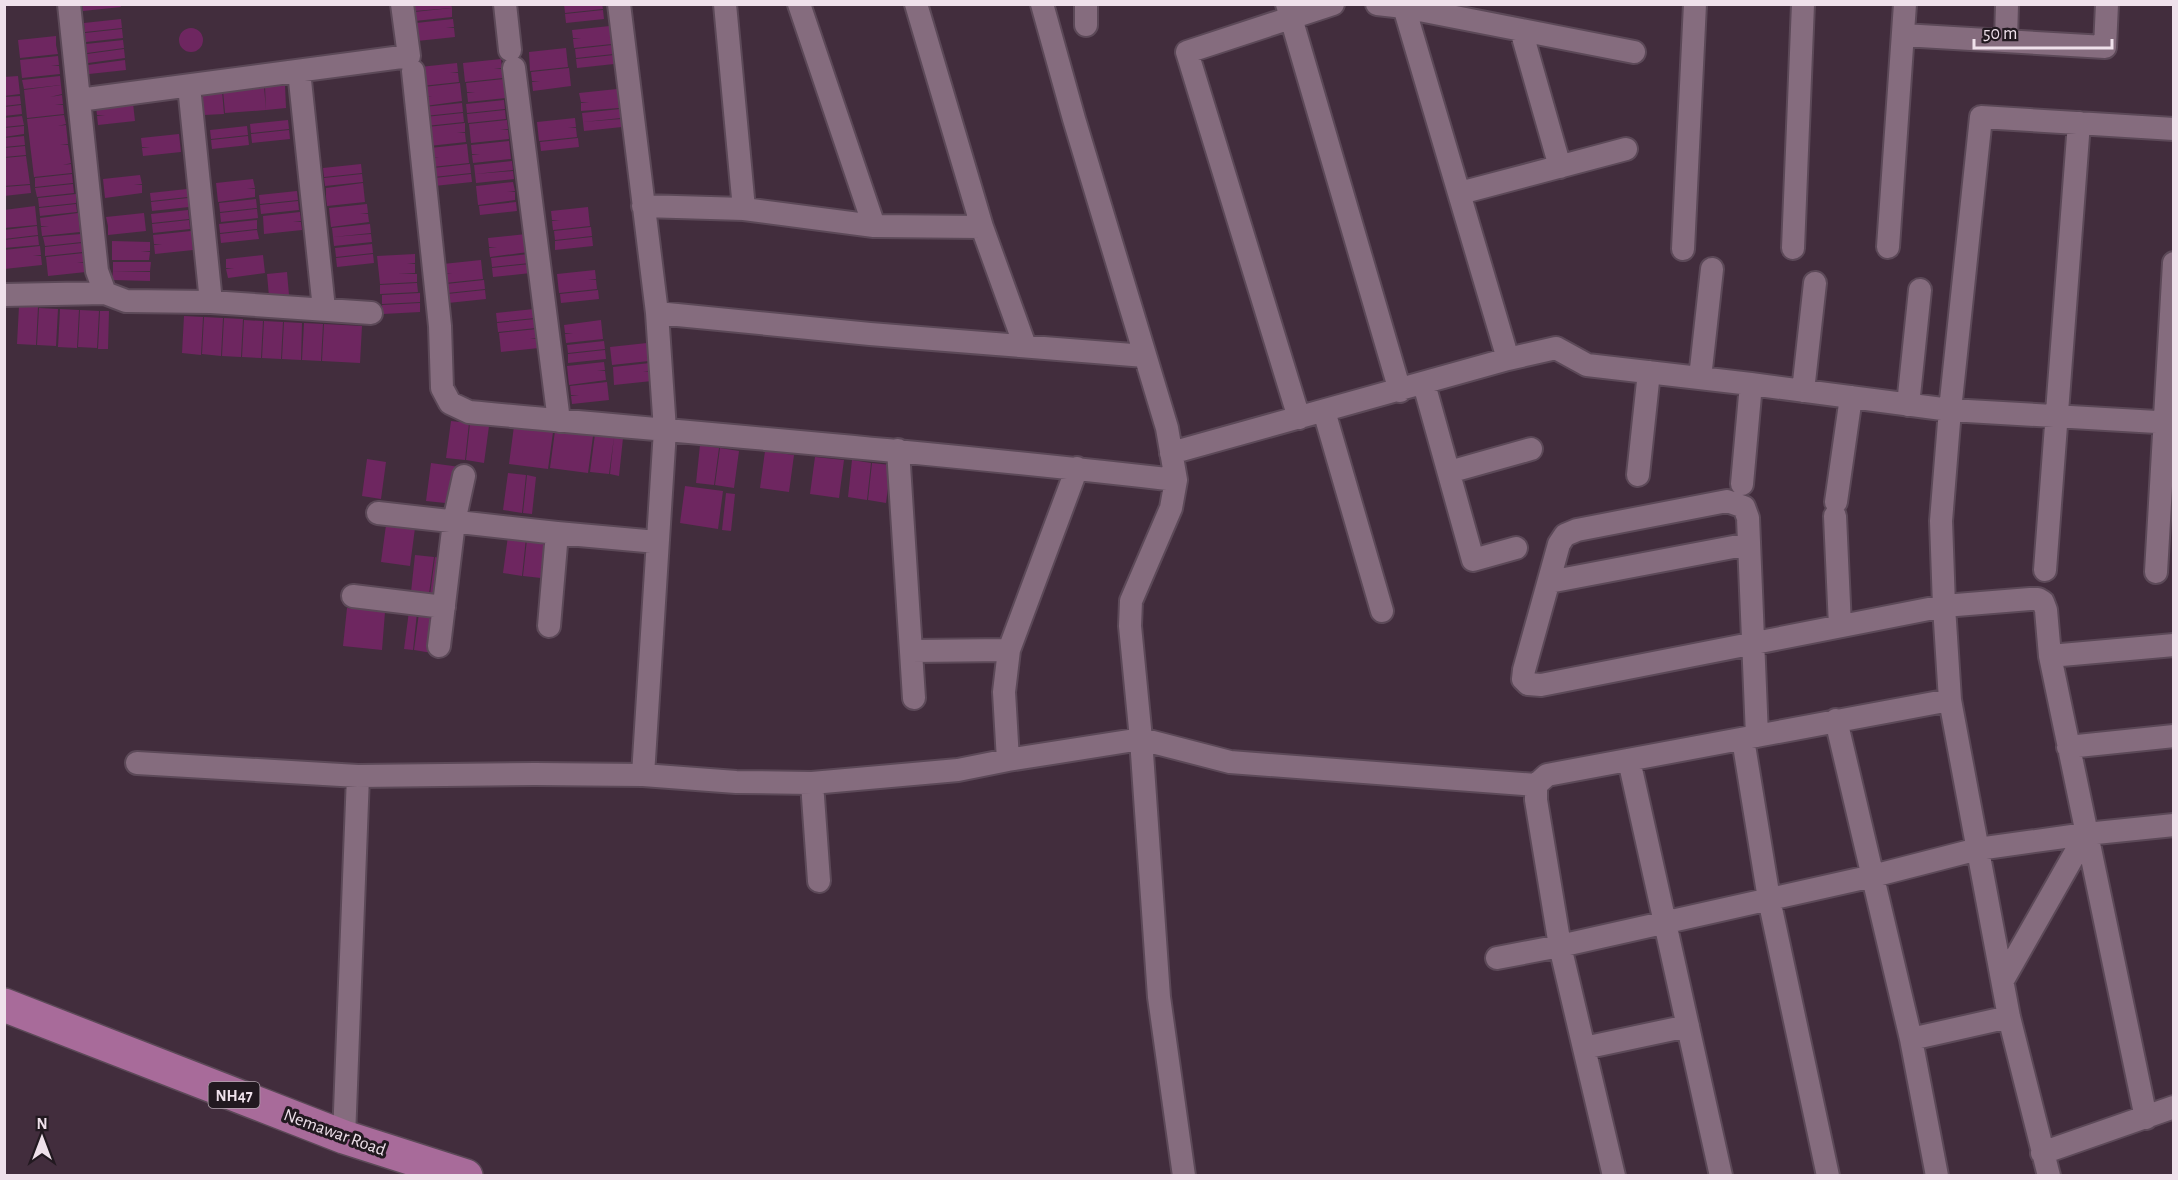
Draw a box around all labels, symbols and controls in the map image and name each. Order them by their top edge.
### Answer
scale bar [1974,12,2112,50]
text: 50 m [1983,25,2017,43]
road number: NH47 [208,1082,260,1108]
street label: Nemawar Road [281,1106,388,1160]
north arrow [12,1108,72,1168]
text: N [36,1116,48,1132]

